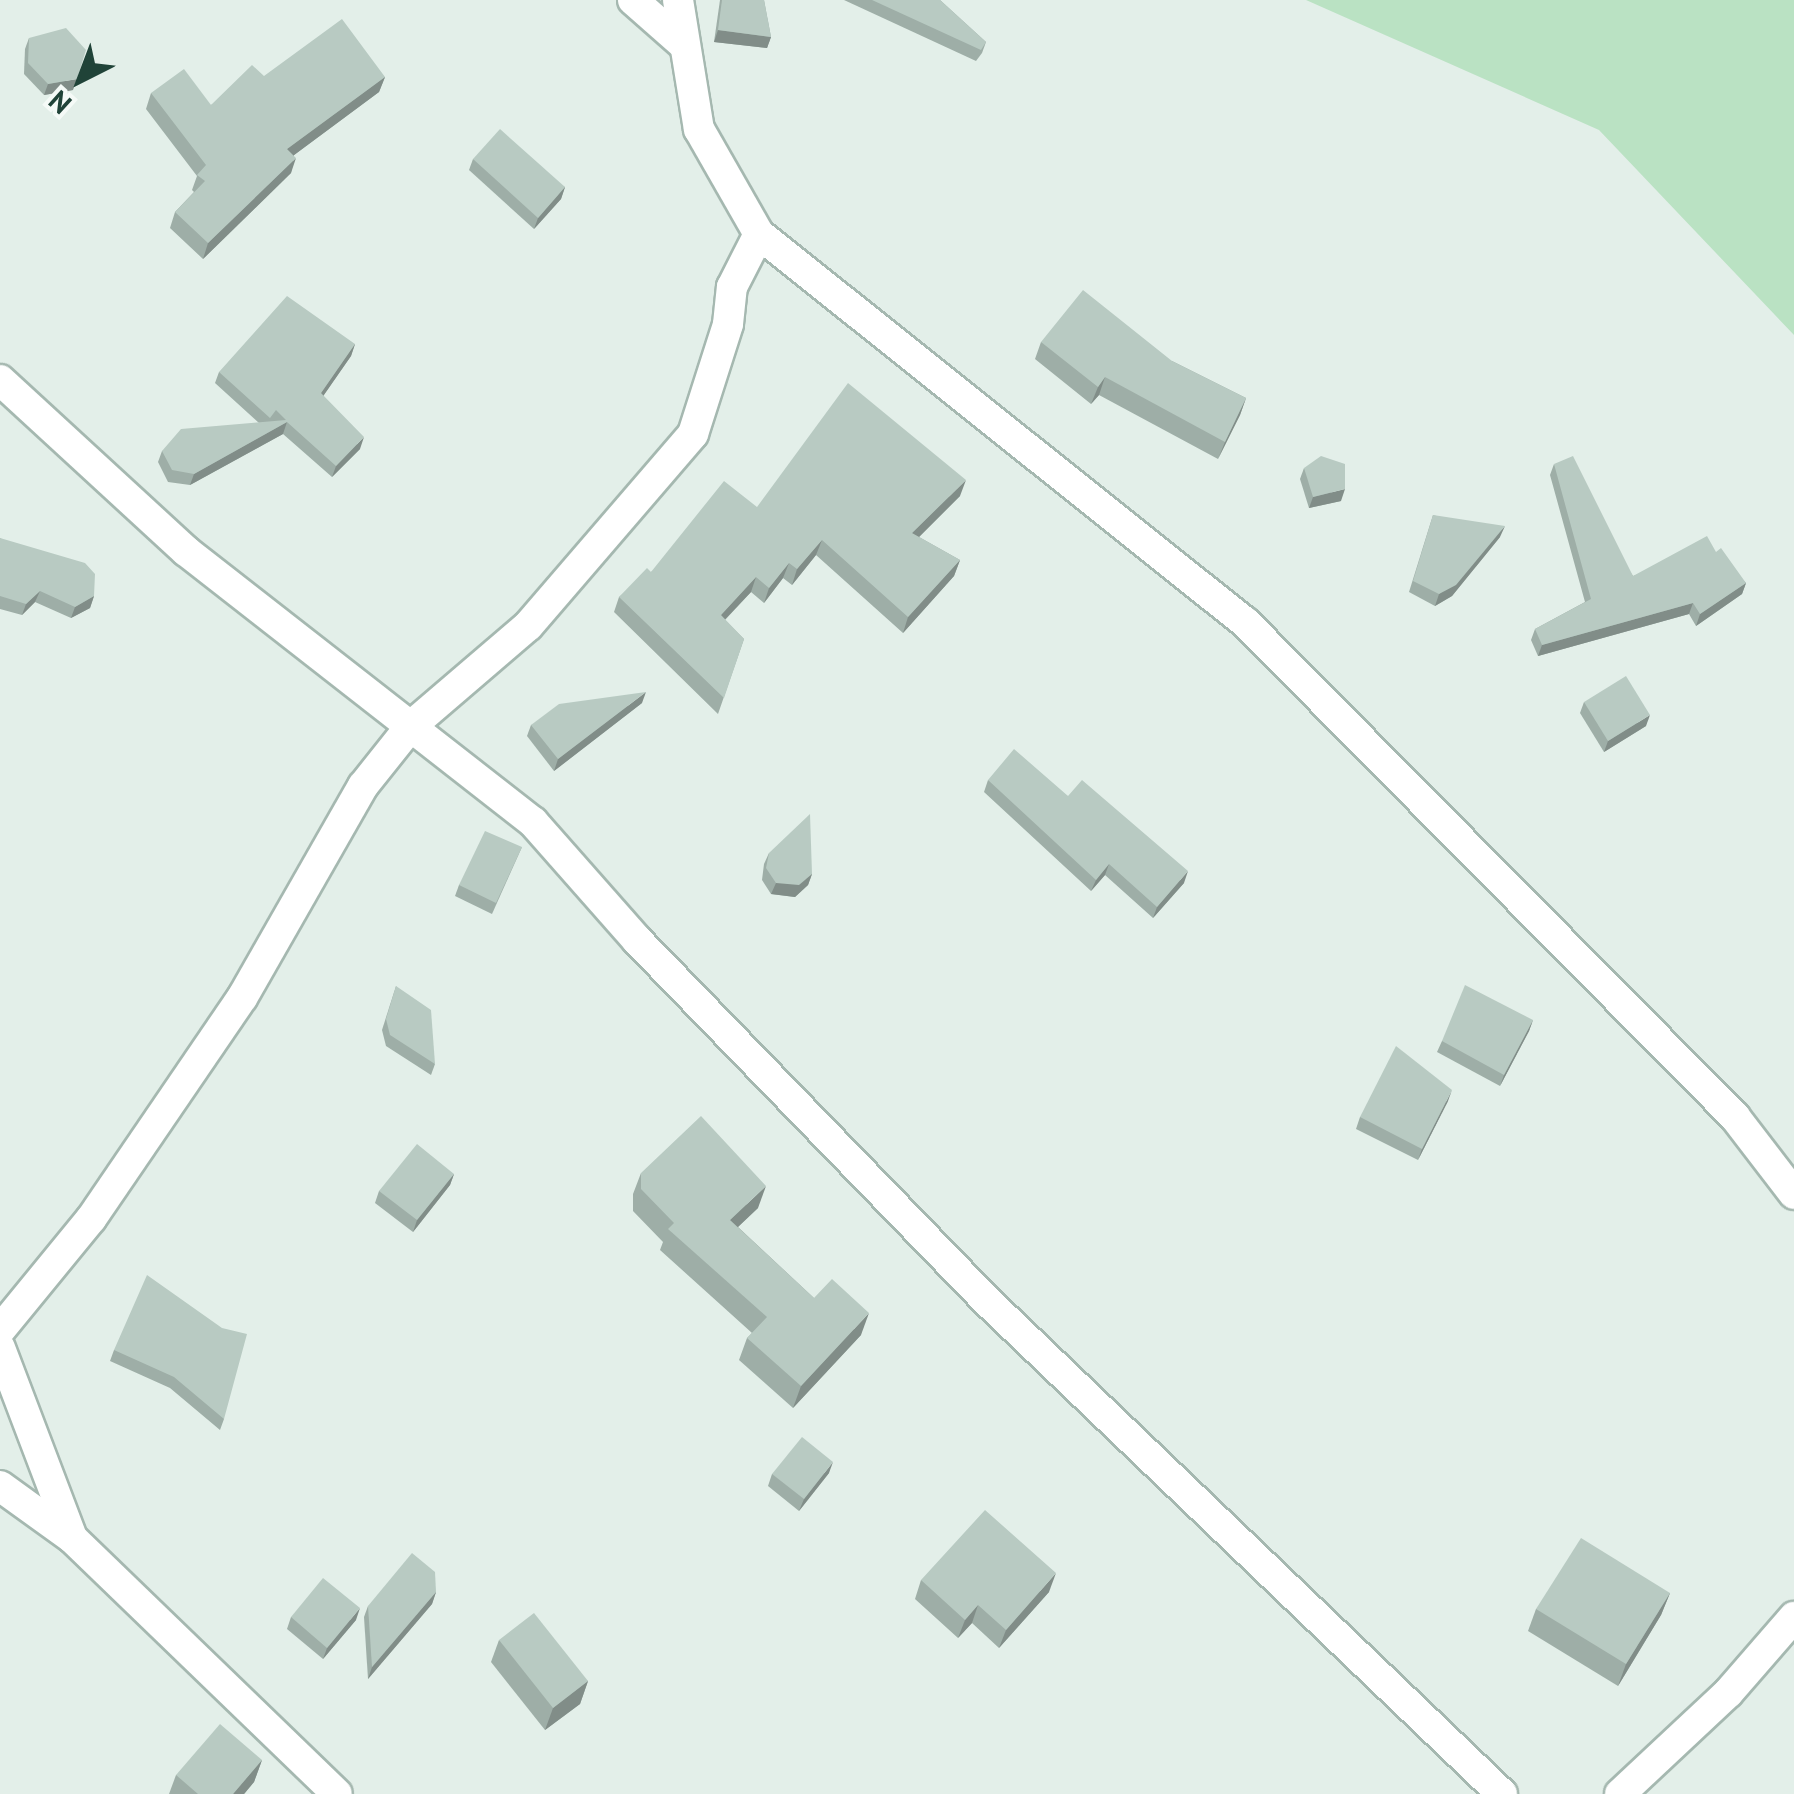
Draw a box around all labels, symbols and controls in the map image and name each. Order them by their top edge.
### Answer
north arrow [30,30,130,130]
text: N [40,83,79,123]

